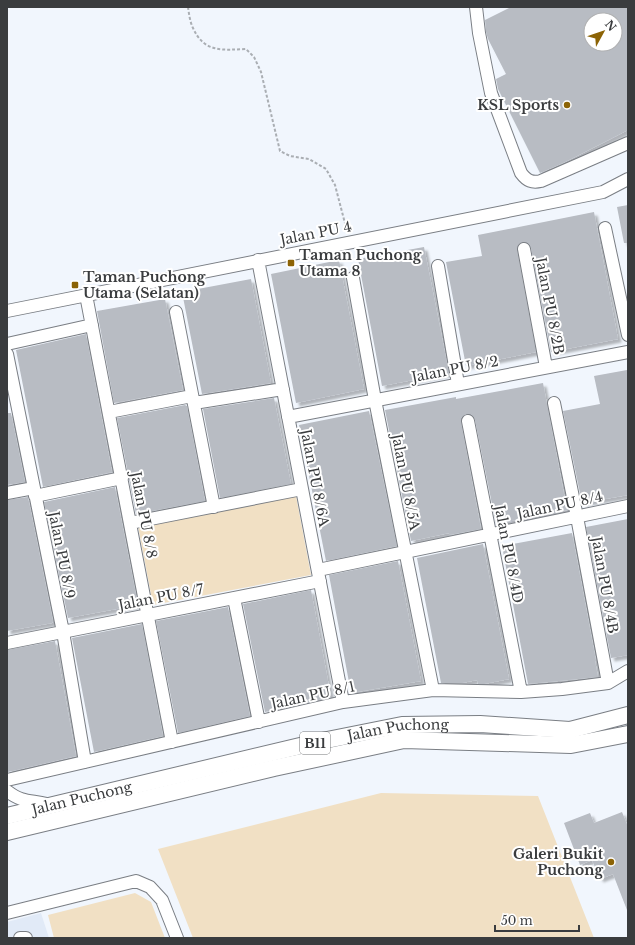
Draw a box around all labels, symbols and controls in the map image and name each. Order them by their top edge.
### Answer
north arrow [583,12,623,52]
text: N [602,17,620,35]
place label: KSL Sports [477,96,559,114]
marker: KSL Sports [562,100,572,110]
street label: Jalan PU 4 [277,217,353,249]
place label: Taman Puchong Utama 8 [299,246,422,280]
street label: Jalan PU 8/2B [531,254,568,356]
marker: Taman Puchong Utama 8 [286,258,296,268]
place label: Taman Puchong Utama (Selatan) [83,268,206,302]
marker: Taman Puchong Utama (Selatan) [70,280,80,290]
street label: Jalan PU 8/2 [408,352,500,387]
street label: Jalan PU 8/6A [296,426,333,529]
street label: Jalan PU 8/5A [387,430,424,532]
street label: Jalan PU 8/8 [126,468,161,560]
street label: Jalan PU 8/4 [513,487,605,523]
street label: Jalan PU 8/4D [490,501,527,605]
street label: Jalan PU 8/9 [44,508,79,600]
street label: Jalan PU 8/4B [587,533,622,635]
street label: Jalan PU 8/7 [115,580,206,614]
street label: Jalan PU 8/1 [267,677,357,713]
street label: Jalan Puchong [344,715,449,745]
road number: B11 [300,732,330,754]
street label: Jalan Puchong [28,777,134,819]
place label: Galeri Bukit Puchong [513,845,604,879]
marker: Galeri Bukit Puchong [606,857,616,867]
scale bar [495,907,579,933]
text: 50 m [501,913,533,928]

